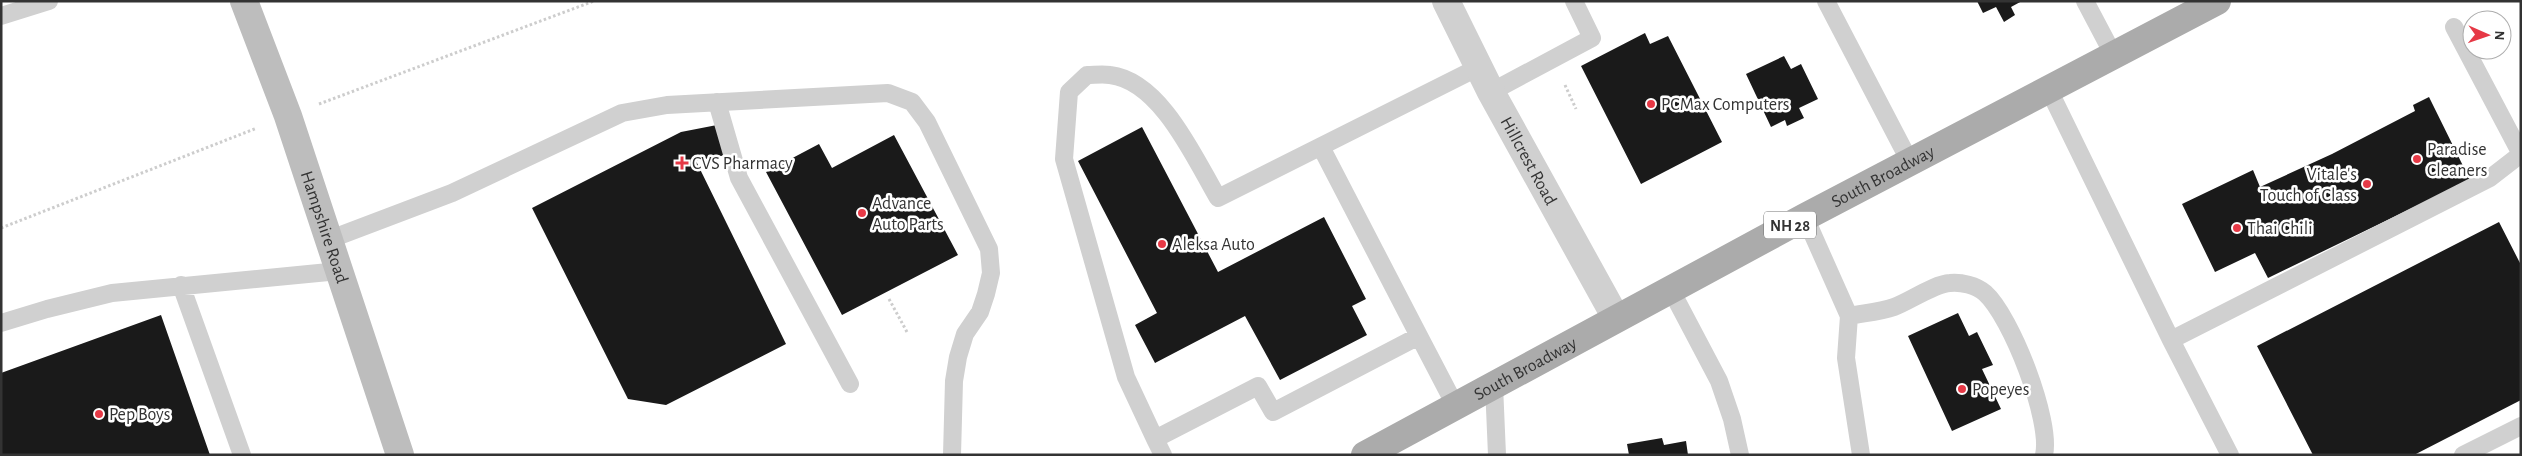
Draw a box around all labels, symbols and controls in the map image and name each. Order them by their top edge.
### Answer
north arrow [2462,10,2512,60]
text: N [2492,30,2506,41]
place label: PCMax Computers [1661,96,1790,114]
marker: PCMax Computers [1645,98,1657,110]
street label: Hillcrest Road [1497,114,1560,208]
place label: Paradise Cleaners [2427,141,2487,180]
street label: South Broadway [1829,143,1938,212]
marker: Paradise Cleaners [2411,153,2423,165]
place label: CVS Pharmacy [692,155,793,173]
marker: CVS Pharmacy [676,157,688,169]
place label: Vitale's Touch of Class [2260,166,2357,205]
street label: Hampshire Road [297,169,351,286]
marker: Vitale's Touch of Class [2361,178,2373,190]
place label: Advance Auto Parts [872,195,944,234]
marker: Advance Auto Parts [856,207,868,219]
road number: NH 28 [1764,212,1816,238]
place label: Thai Chili [2247,220,2313,238]
marker: Thai Chili [2231,222,2243,234]
place label: Aleksa Auto [1172,236,1255,254]
marker: Aleksa Auto [1156,238,1168,250]
street label: South Broadway [1471,334,1580,404]
place label: Popeyes [1972,381,2029,399]
marker: Popeyes [1956,383,1968,395]
place label: Pep Boys [109,406,170,424]
marker: Pep Boys [93,408,105,420]

